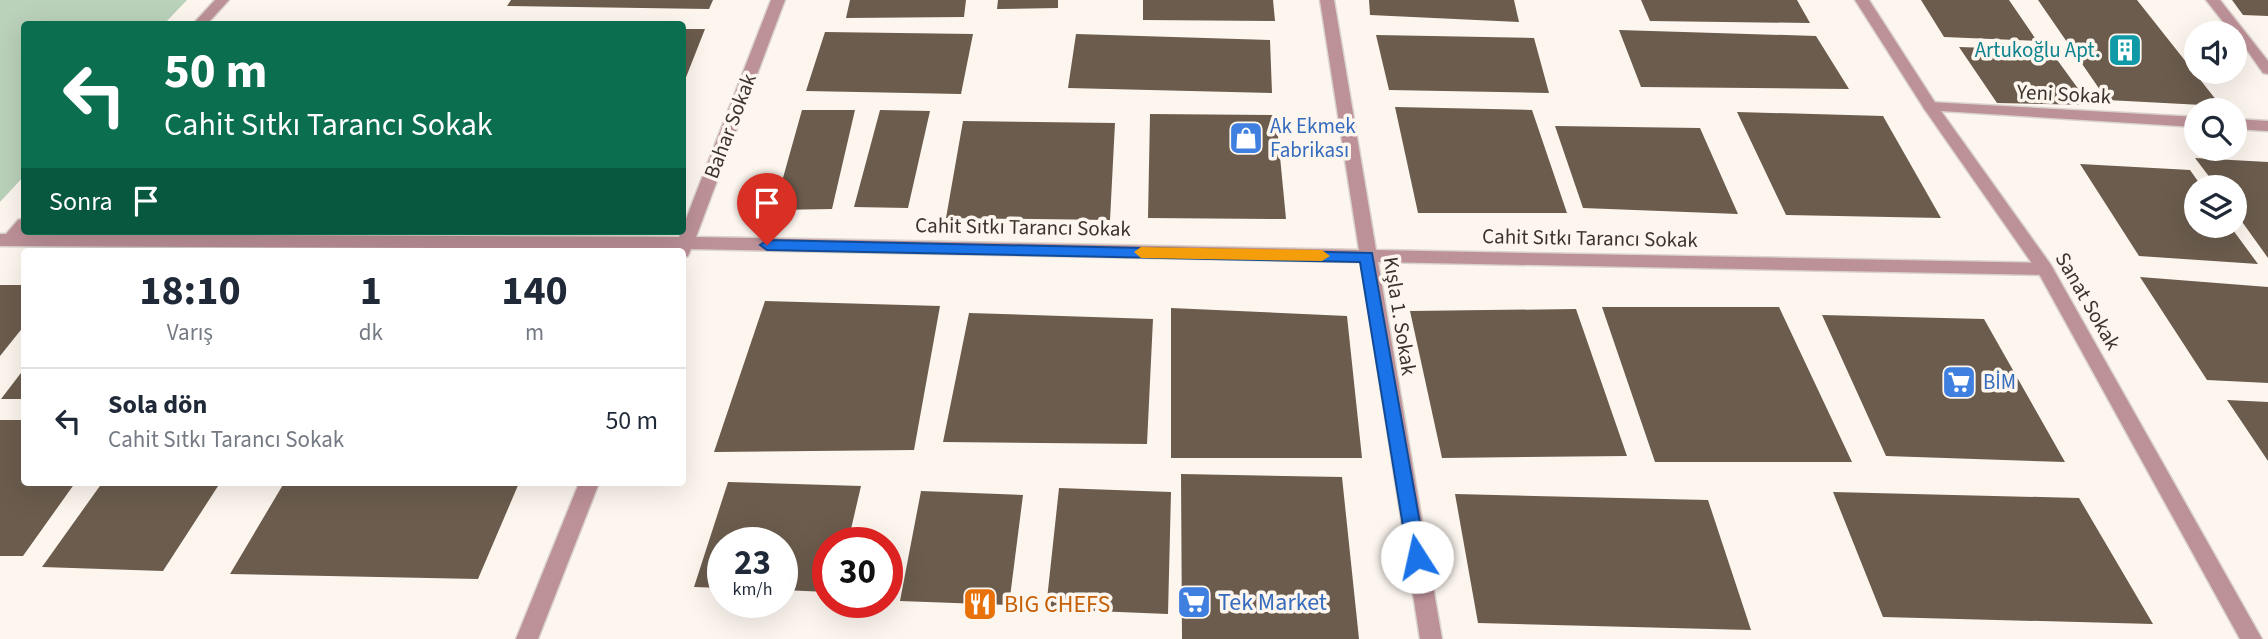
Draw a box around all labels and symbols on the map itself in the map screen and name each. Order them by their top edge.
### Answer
building icon: Artukoğlu Apt. [2106,31,2144,69]
place label: Artukoğlu Apt. [1975,35,2100,65]
street label: Bahar Sokak [696,69,764,183]
street label: Yeni Sokak [2015,77,2112,111]
place label: Ak Ekmek Fabrikası [1270,111,1356,165]
shop icon: Ak Ekmek Fabrikası [1227,119,1265,157]
pin [737,173,797,245]
street label: Cahit Sıtkı Tarancı Sokak [915,210,1132,244]
street label: Cahit Sıtkı Tarancı Sokak [1482,221,1699,255]
street label: Sanat Sokak [2048,246,2128,356]
street label: Kışla 1. Sokak [1376,254,1424,378]
supermarket icon: BİM [1940,363,1978,401]
place label: BİM [1983,367,2016,397]
position arrow [1380,520,1454,594]
speed limit sign: 30 [812,527,903,618]
supermarket icon: Tek Market [1175,583,1213,621]
restaurant icon: BIG CHEFS [961,585,999,623]
place label: Tek Market [1218,585,1327,620]
place label: BIG CHEFS [1004,587,1110,622]

